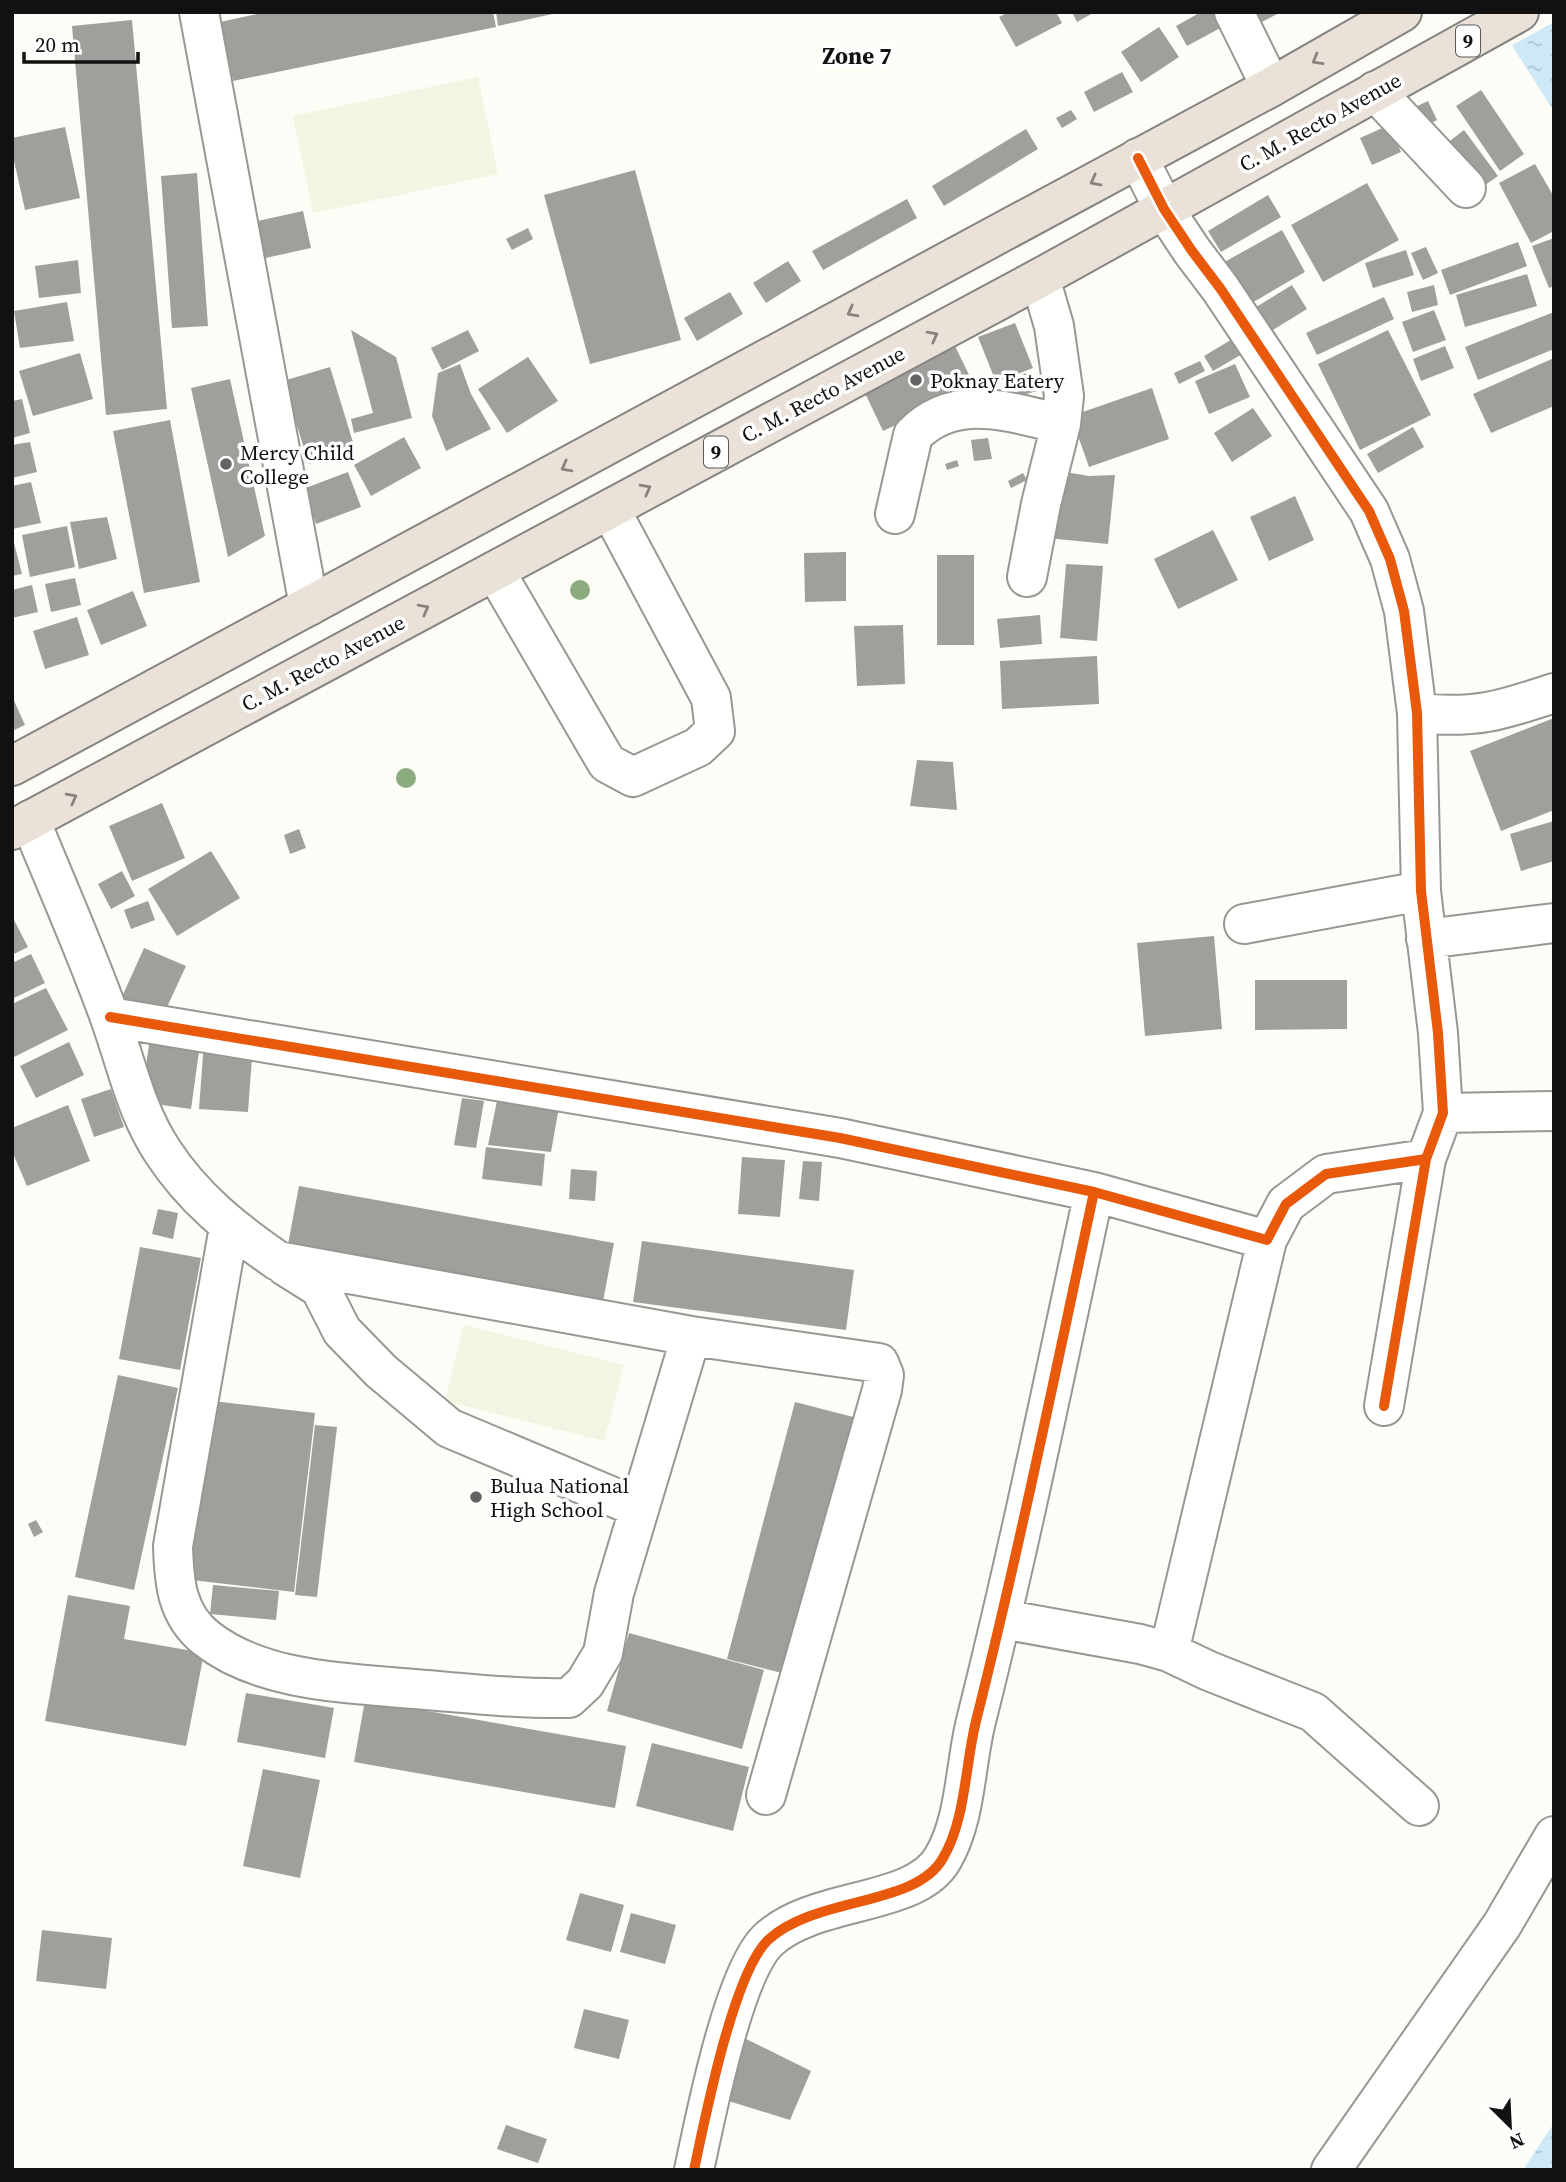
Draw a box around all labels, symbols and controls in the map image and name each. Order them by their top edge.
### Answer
scale bar [24,21,138,65]
road number: 9 [1456,25,1480,56]
text: 20 m [35,30,80,59]
district label: Zone 7 [822,40,892,72]
one-way arrow [1311,52,1324,65]
street label: C. M. Recto Avenue [1234,65,1406,179]
one-way arrow [1090,173,1103,186]
one-way arrow [847,304,859,317]
one-way arrow [925,330,938,344]
street label: C. M. Recto Avenue [736,339,910,449]
place label: Poknay Eatery [930,366,1065,395]
marker: Poknay Eatery [908,372,924,388]
road number: 9 [704,436,728,467]
place label: Mercy Child College [240,438,354,491]
marker: Mercy Child College [218,456,234,472]
one-way arrow [560,459,573,472]
one-way arrow [638,484,651,498]
one-way arrow [417,604,429,617]
street label: C. M. Recto Avenue [236,608,410,718]
one-way arrow [65,792,77,806]
place label: Bulua National High School [490,1471,629,1524]
marker: Bulua National High School [468,1489,484,1505]
north arrow [1475,2091,1545,2161]
text: N [1505,2127,1529,2156]

